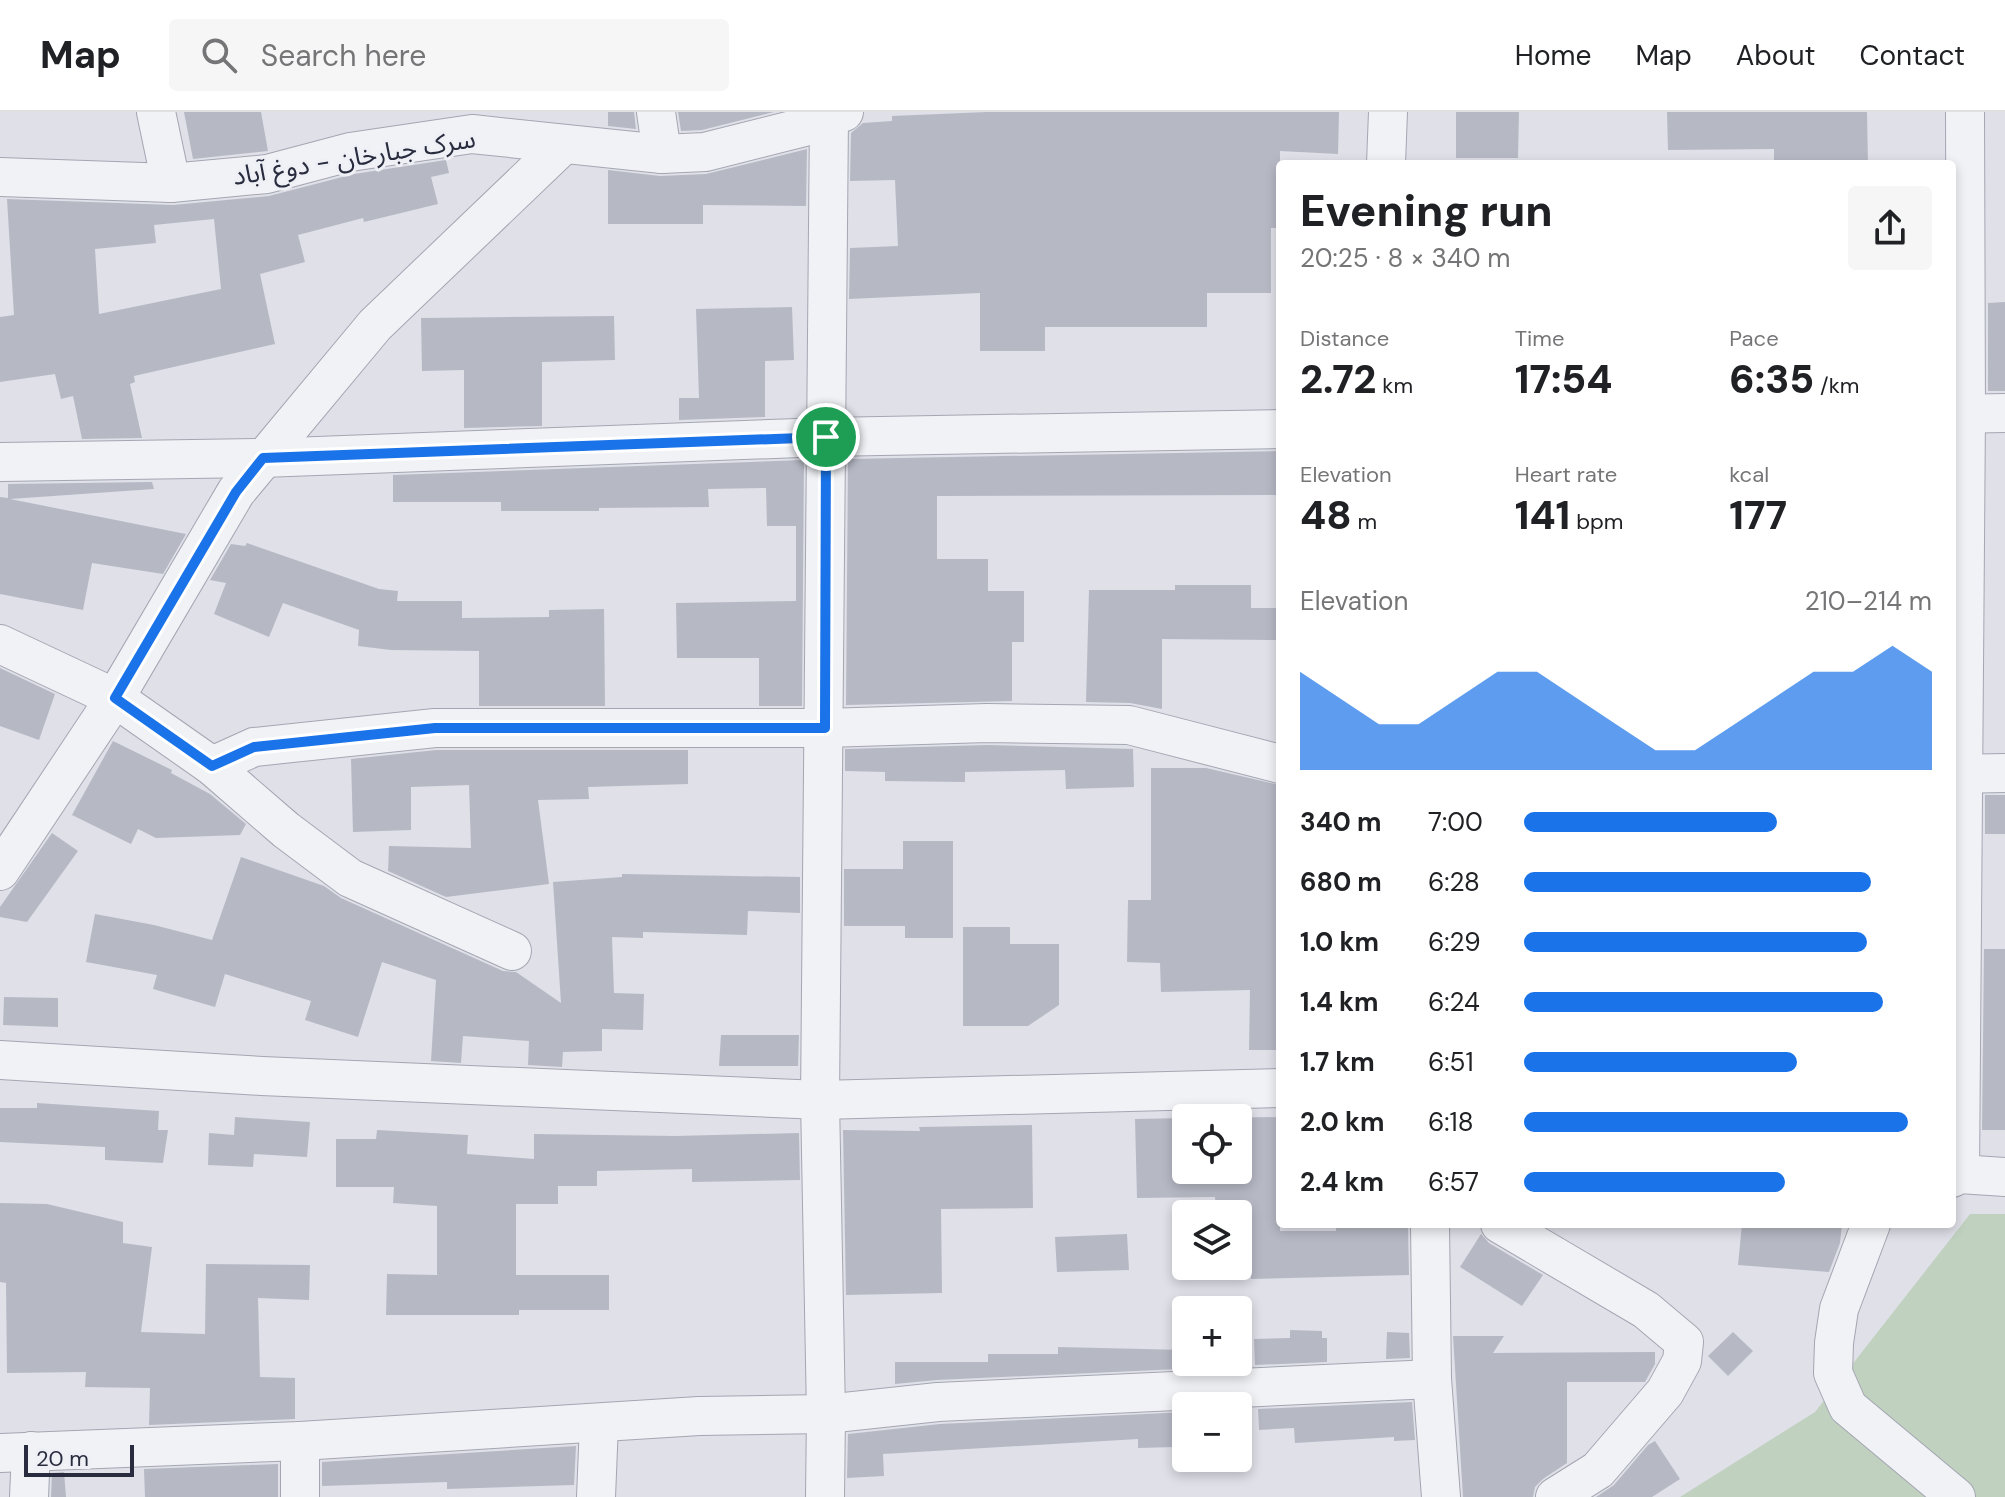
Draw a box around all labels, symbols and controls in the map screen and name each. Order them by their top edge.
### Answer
search box [169,19,729,91]
text: Map [40,30,121,80]
icon: search [197,33,241,77]
text: Search here [261,36,426,75]
text: Home [1515,37,1591,74]
text: Map [1635,37,1692,74]
text: About [1736,37,1815,74]
text: Contact [1859,37,1965,74]
street label: سرک جبارخان - دوغ آباد [230,121,478,195]
text: Evening run [1300,182,1553,240]
button: share [1848,186,1932,270]
text: 20:25 · 8 × 340 m [1300,241,1511,275]
text: Distance [1300,324,1389,353]
text: Time [1515,324,1564,353]
text: Pace [1729,324,1779,353]
text: 2.72 [1300,353,1376,405]
text: 17:54 [1515,353,1612,405]
text: 6:35 [1729,353,1814,405]
text: km [1376,371,1413,400]
text: /km [1814,371,1859,400]
pin [792,403,860,471]
icon: arrive [804,415,848,459]
text: Elevation [1300,460,1392,489]
text: Heart rate [1515,460,1617,489]
text: kcal [1729,460,1769,489]
text: 48 [1300,489,1352,541]
text: 141 [1515,489,1570,541]
text: 177 [1729,489,1787,541]
text: m [1352,507,1377,536]
text: bpm [1570,507,1623,536]
text: Elevation [1300,584,1408,618]
text: 210–214 m [1805,584,1932,618]
text: 340 m [1300,805,1381,839]
text: 7:00 [1428,805,1483,839]
text: 680 m [1300,865,1382,899]
text: 6:28 [1428,865,1480,899]
text: 1.0 km [1300,925,1379,959]
text: 6:29 [1428,925,1481,959]
text: 1.4 km [1300,985,1379,1019]
text: 6:24 [1428,985,1480,1019]
text: 1.7 km [1300,1045,1375,1079]
text: 6:51 [1428,1045,1474,1079]
map controls [1172,1104,1252,1472]
button: locate [1172,1104,1252,1184]
text: 2.0 km [1300,1105,1384,1139]
text: 6:18 [1428,1105,1474,1139]
text: 2.4 km [1300,1165,1384,1199]
text: 6:57 [1428,1165,1479,1199]
button: layers [1172,1200,1252,1280]
button: + [1172,1296,1252,1376]
button: − [1172,1392,1252,1472]
scale bar [24,1441,134,1477]
text: 20 m [36,1444,89,1473]

